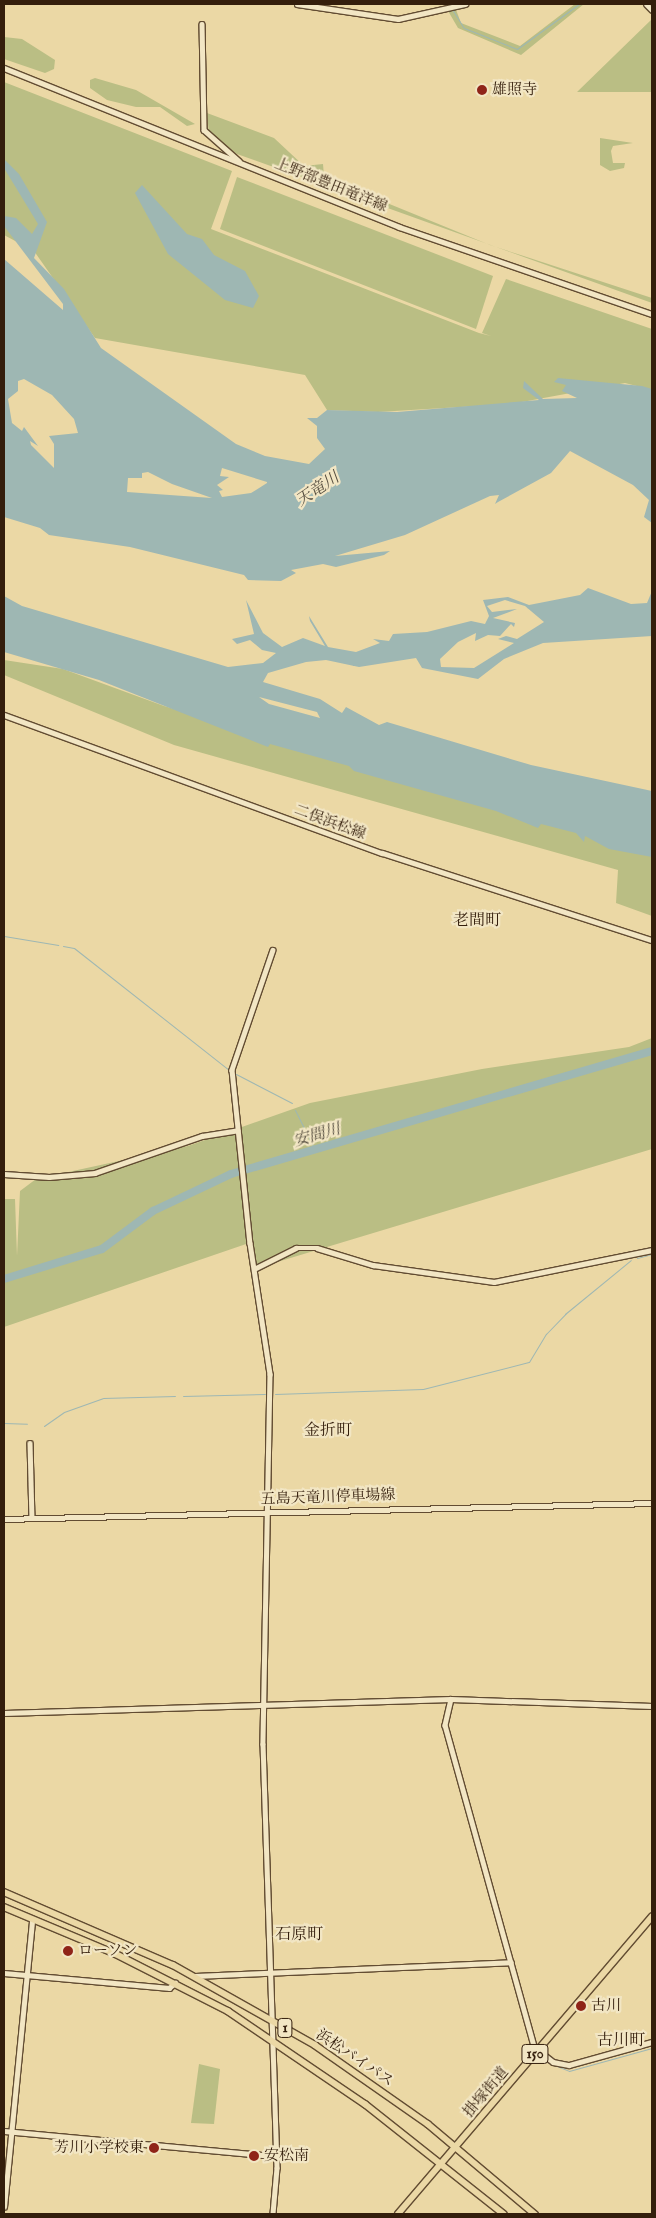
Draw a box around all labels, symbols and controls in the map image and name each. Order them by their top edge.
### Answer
place label: 雄照寺 [492,81,537,99]
marker: 雄照寺 [476,84,488,96]
street label: 上野部豊田竜洋線 [272,154,390,216]
water label: 天竜川 [293,469,343,511]
street label: 二俣浜松線 [292,801,368,843]
district label: 老間町 [453,911,501,931]
water label: 安間川 [291,1120,343,1152]
district label: 金折町 [304,1421,352,1441]
street label: 五島天竜川停車場線 [260,1486,396,1508]
district label: 石原町 [275,1925,323,1945]
place label: ローソン [78,1942,138,1960]
marker: ローソン [62,1945,74,1957]
place label: 古川 [591,1997,621,2015]
marker: 古川 [575,2000,587,2012]
road number: 1 [276,2016,294,2040]
street label: 浜松バイパス [313,2025,397,2091]
district label: 古川町 [597,2031,645,2051]
road number: 150 [521,2042,549,2066]
street label: 掛塚街道 [460,2063,512,2121]
place label: 芳川小学校東 [54,2139,144,2157]
marker: 芳川小学校東 [148,2142,160,2154]
place label: 安松南 [264,2147,309,2165]
marker: 安松南 [248,2150,260,2162]

